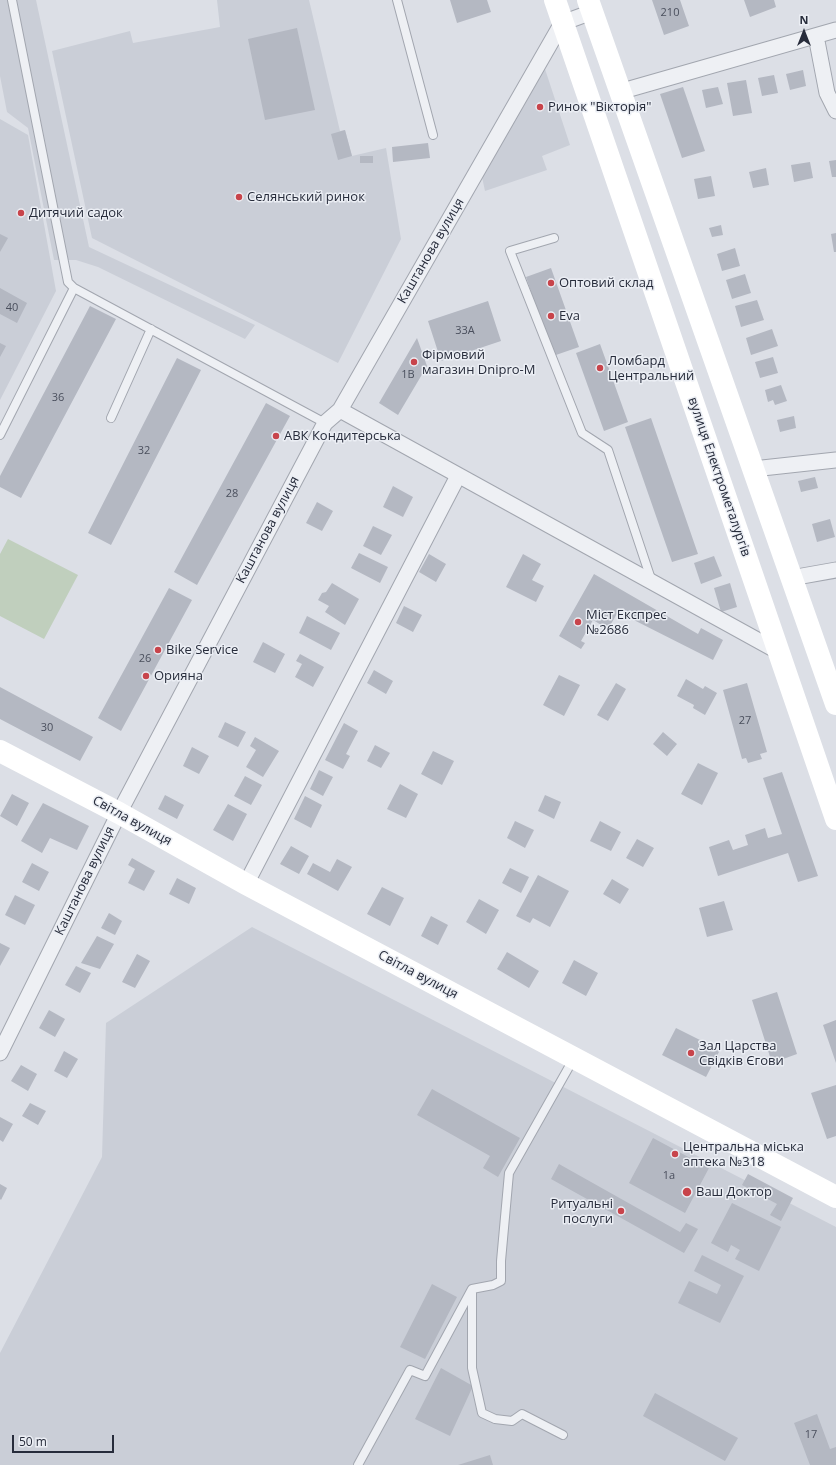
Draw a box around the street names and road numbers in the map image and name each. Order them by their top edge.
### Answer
street label: Каштанова вулиця [394,195,468,307]
street label: вулиця Електрометалургів [684,395,754,559]
street label: Каштанова вулиця [233,474,303,586]
street label: Світла вулиця [90,793,174,849]
street label: Каштанова вулиця [52,824,118,938]
street label: Світла вулиця [375,947,461,1003]

